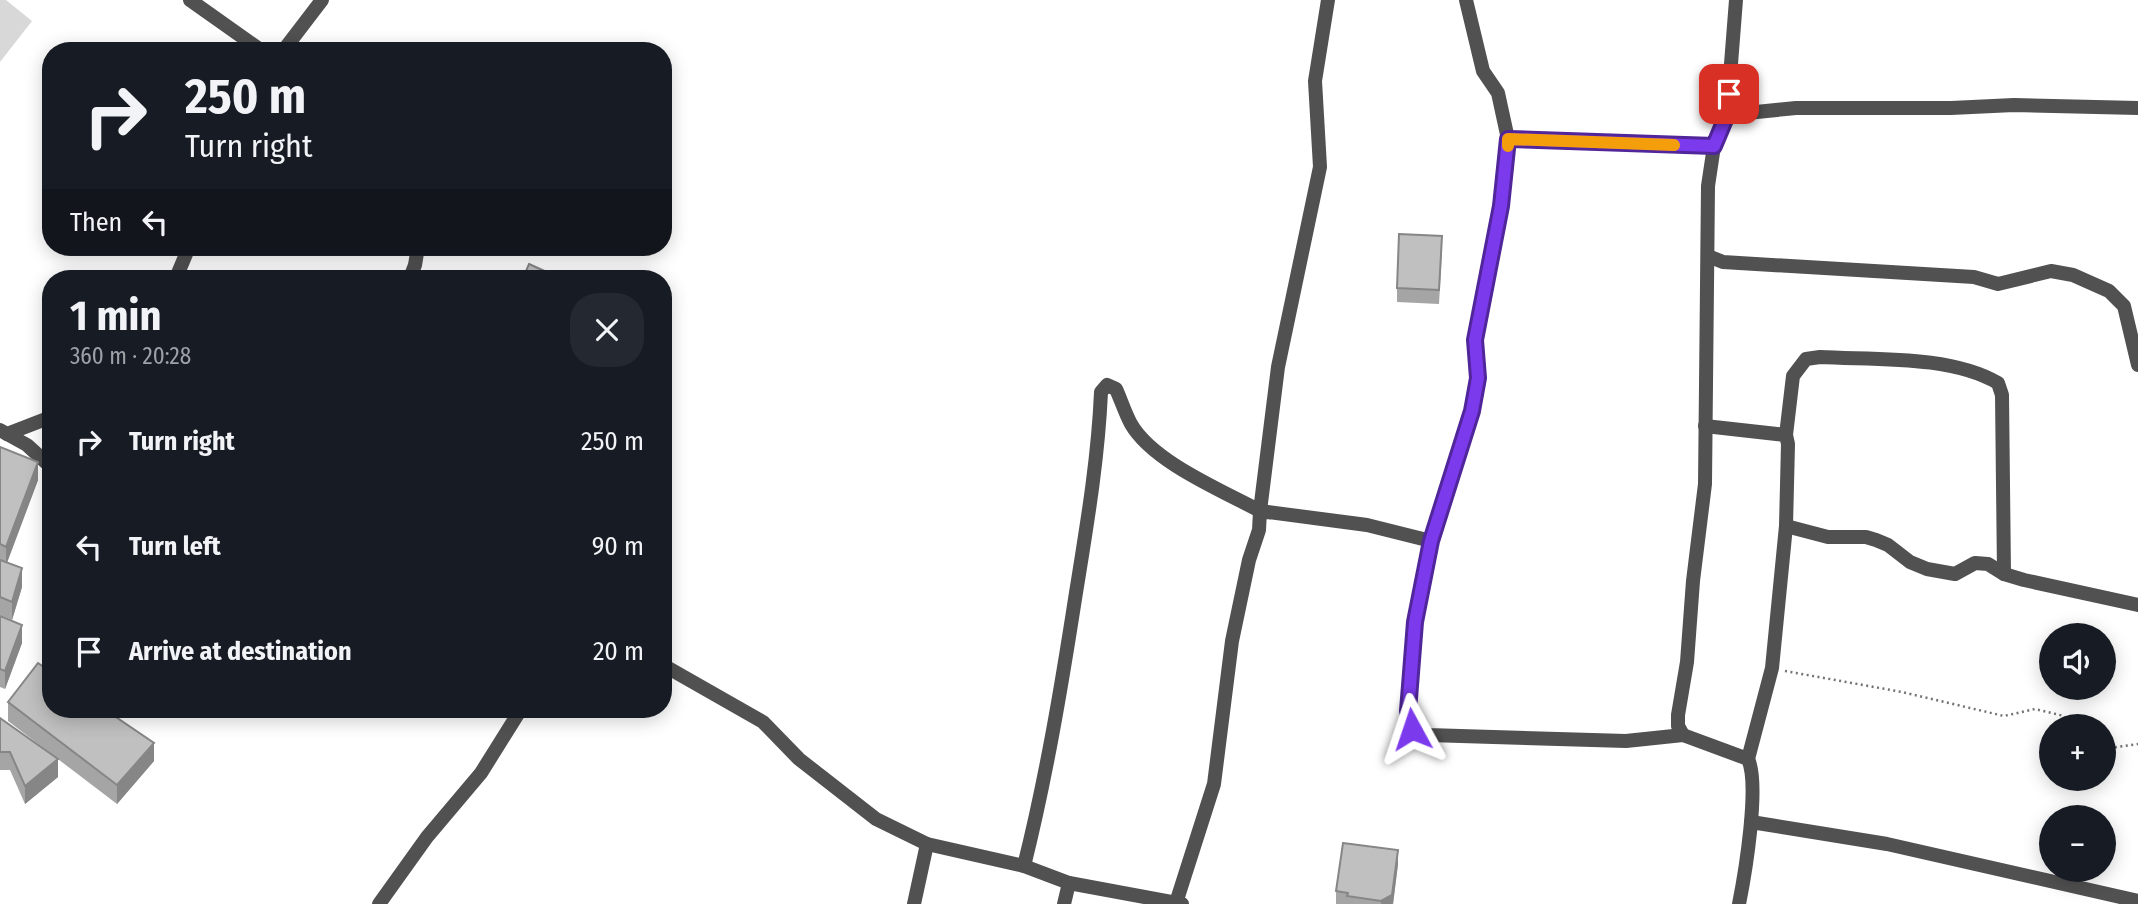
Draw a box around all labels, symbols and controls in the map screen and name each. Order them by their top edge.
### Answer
pin [1699,64,1759,124]
text: 250 m [185,67,306,126]
icon: right [70,70,161,161]
icon: arrive [1710,75,1748,113]
text: Turn right [185,127,312,165]
icon: left [136,203,174,241]
text: Then [70,207,122,238]
text: 1 min [70,291,161,341]
button: close [570,293,644,367]
text: 360 m · 20:28 [70,342,191,370]
icon: right [70,423,108,461]
text: Turn right [129,426,235,457]
text: 250 m [581,426,644,457]
icon: left [70,528,108,566]
text: Turn left [129,531,221,562]
text: 90 m [592,531,644,562]
map controls [2039,623,2116,882]
button: sound [2039,623,2116,700]
icon: arrive [70,633,108,671]
text: Arrive at destination [129,636,352,667]
text: 20 m [593,636,644,667]
position arrow [1375,692,1449,766]
button: + [2039,714,2116,791]
button: − [2039,805,2116,882]

